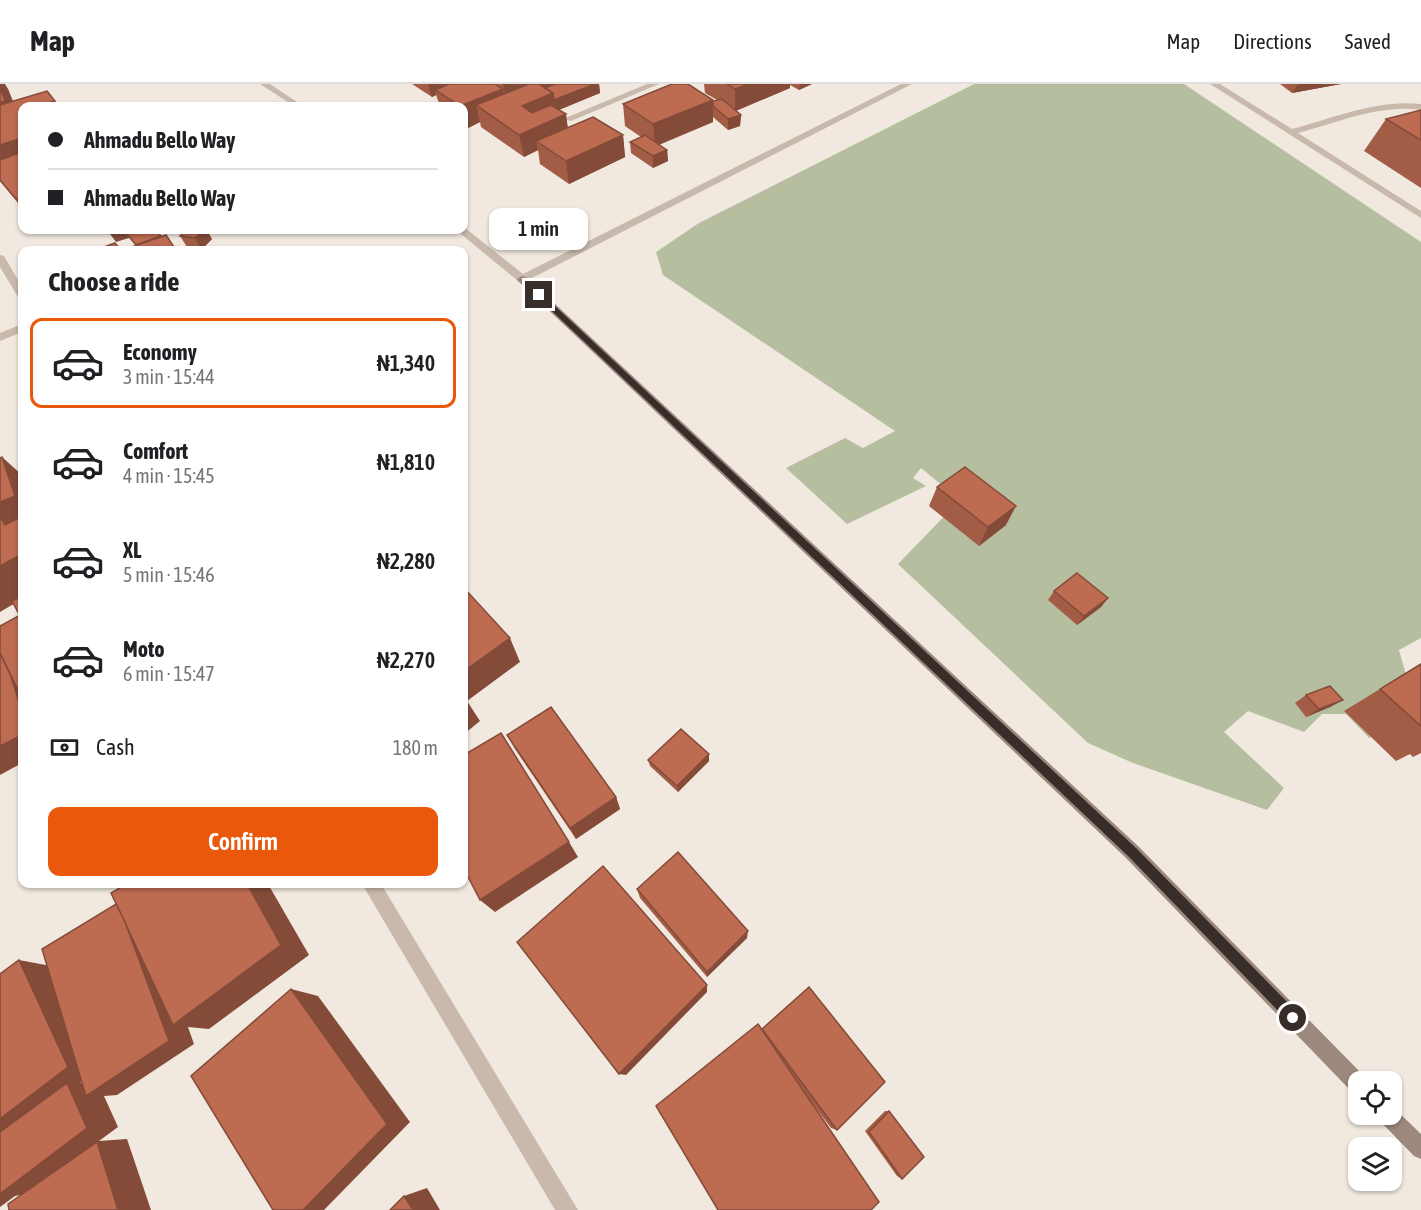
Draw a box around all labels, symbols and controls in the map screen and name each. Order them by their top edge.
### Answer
text: Map [30,25,75,57]
text: Map [1166,29,1200,53]
text: Directions [1233,29,1312,53]
text: Saved [1345,29,1391,53]
text: Ahmadu Bello Way [84,127,235,153]
text: Ahmadu Bello Way [84,185,235,211]
callout: 1 min [490,208,588,250]
text: 1 min [518,217,559,240]
text: Choose a ride [48,266,180,297]
route end [525,281,552,308]
icon: car [51,336,105,390]
text: Economy [123,339,197,365]
text: ₦1,340 [377,350,435,376]
text: 3 min · 15:44 [123,365,215,388]
icon: car [51,435,105,489]
text: Comfort [123,438,188,464]
text: ₦1,810 [377,449,435,475]
text: 4 min · 15:45 [123,464,215,487]
icon: car [51,534,105,588]
text: XL [123,537,141,563]
text: ₦2,280 [377,548,435,574]
text: 5 min · 15:46 [123,563,215,586]
icon: car [51,633,105,687]
text: Moto [123,636,165,662]
text: ₦2,270 [377,647,435,673]
text: 6 min · 15:47 [123,662,215,685]
icon: cash [48,731,81,764]
text: Cash [96,734,135,760]
text: 180 m [393,736,438,759]
button: Confirm [48,807,438,876]
route start [1279,1004,1306,1031]
map controls [1348,1071,1402,1191]
button: locate [1348,1071,1402,1125]
button: layers [1348,1137,1402,1191]

